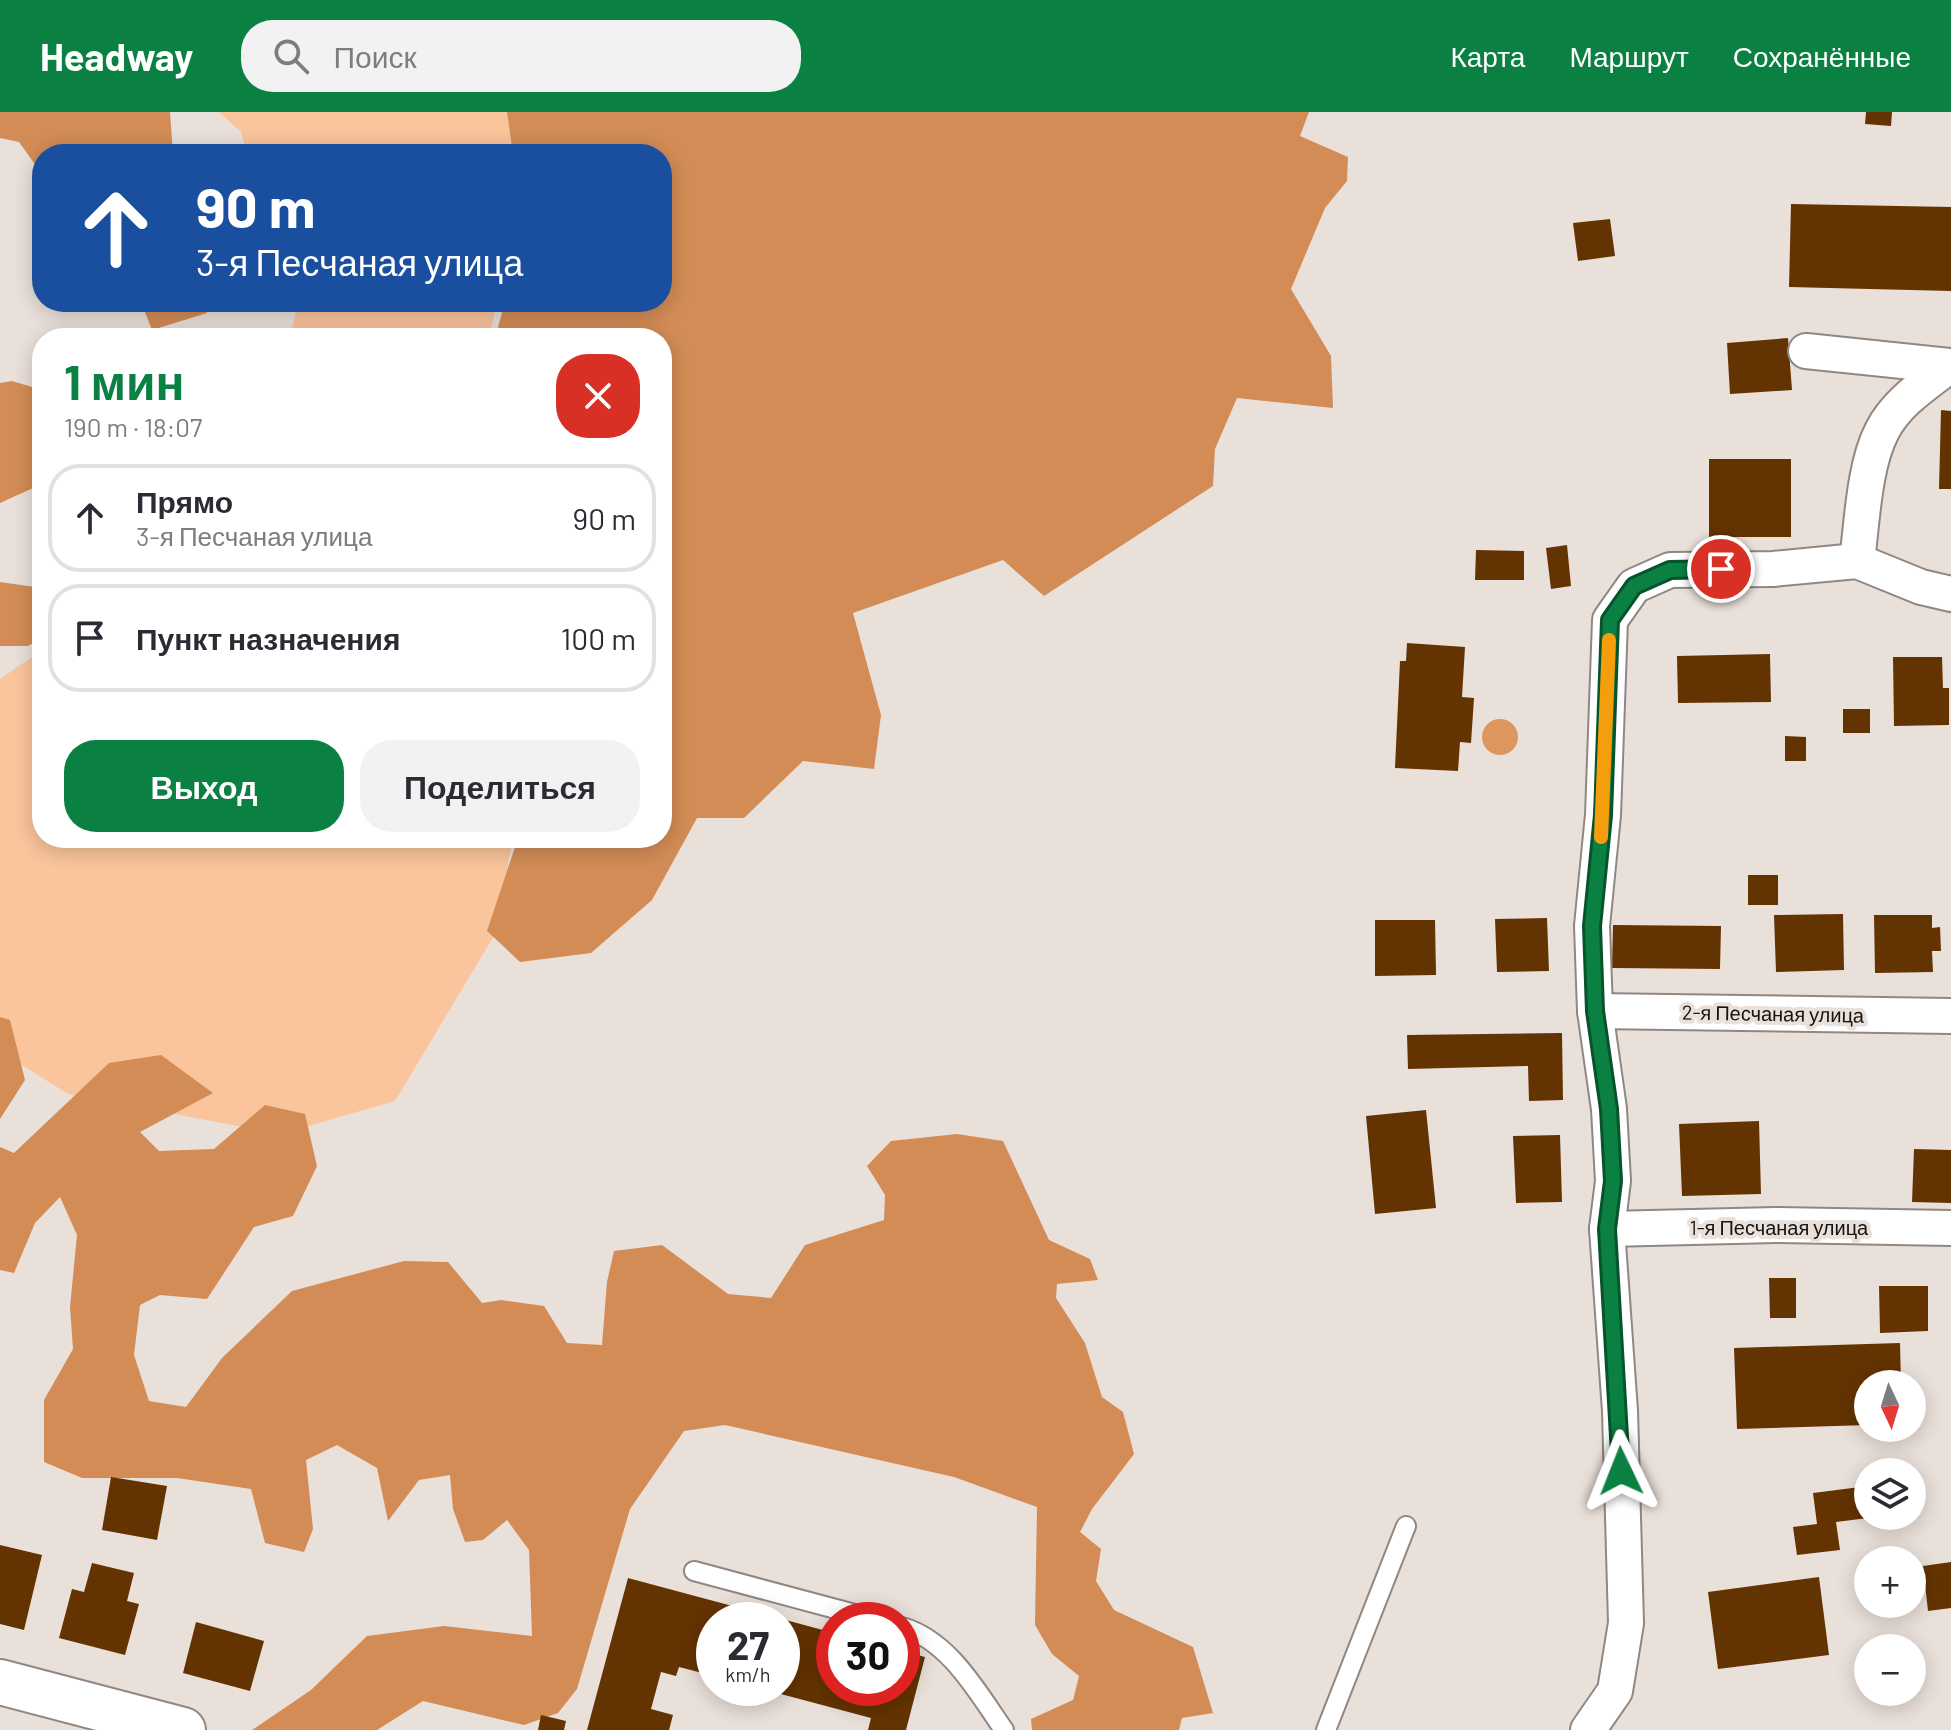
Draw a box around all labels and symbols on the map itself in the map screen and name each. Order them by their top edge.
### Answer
pin [1687,535,1755,603]
street label: 2-я Песчаная улица [1682,999,1865,1027]
street label: 1-я Песчаная улица [1690,1215,1869,1239]
north arrow [1854,1370,1926,1442]
position arrow [1579,1429,1663,1513]
speed limit sign: 30 [816,1602,920,1706]

